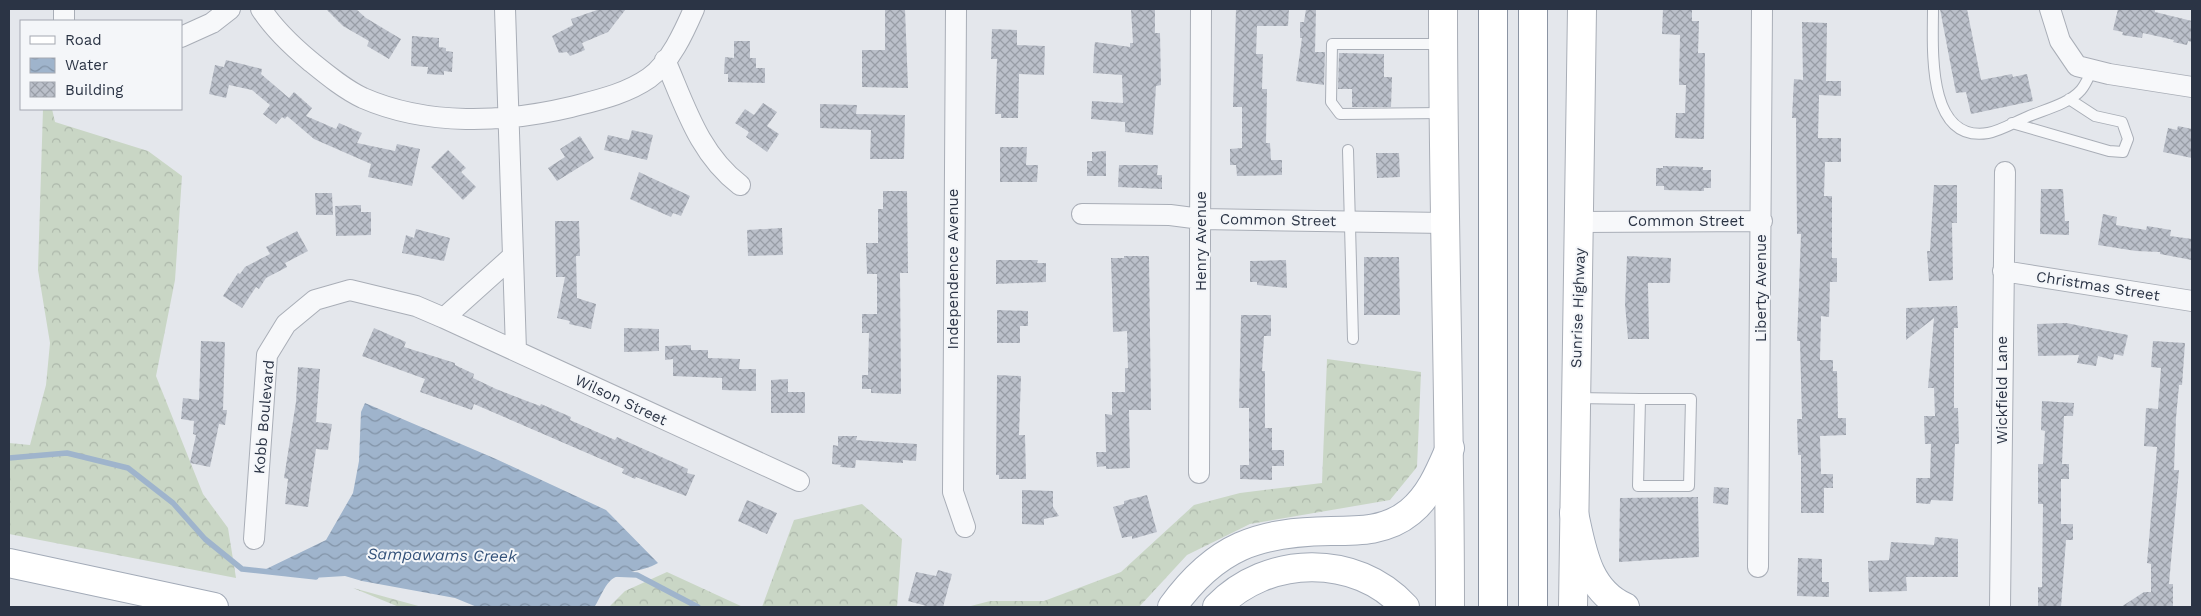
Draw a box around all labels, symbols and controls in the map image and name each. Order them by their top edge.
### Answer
legend [20,20,182,110]
text: Road [65,31,102,49]
text: Water [65,56,108,74]
text: Building [65,81,123,99]
street label: Independence Avenue [944,188,962,350]
street label: Henry Avenue [1192,191,1210,291]
street label: Common Street [1220,210,1337,230]
street label: Common Street [1628,212,1745,230]
street label: Liberty Avenue [1752,234,1770,342]
street label: Sunrise Highway [1567,247,1589,368]
street label: Christmas Street [2035,267,2162,305]
street label: Wickfield Lane [1993,336,2011,444]
street label: Kobb Boulevard [250,359,278,475]
street label: Wilson Street [572,371,671,429]
water label: Sampawams Creek [367,544,518,566]

